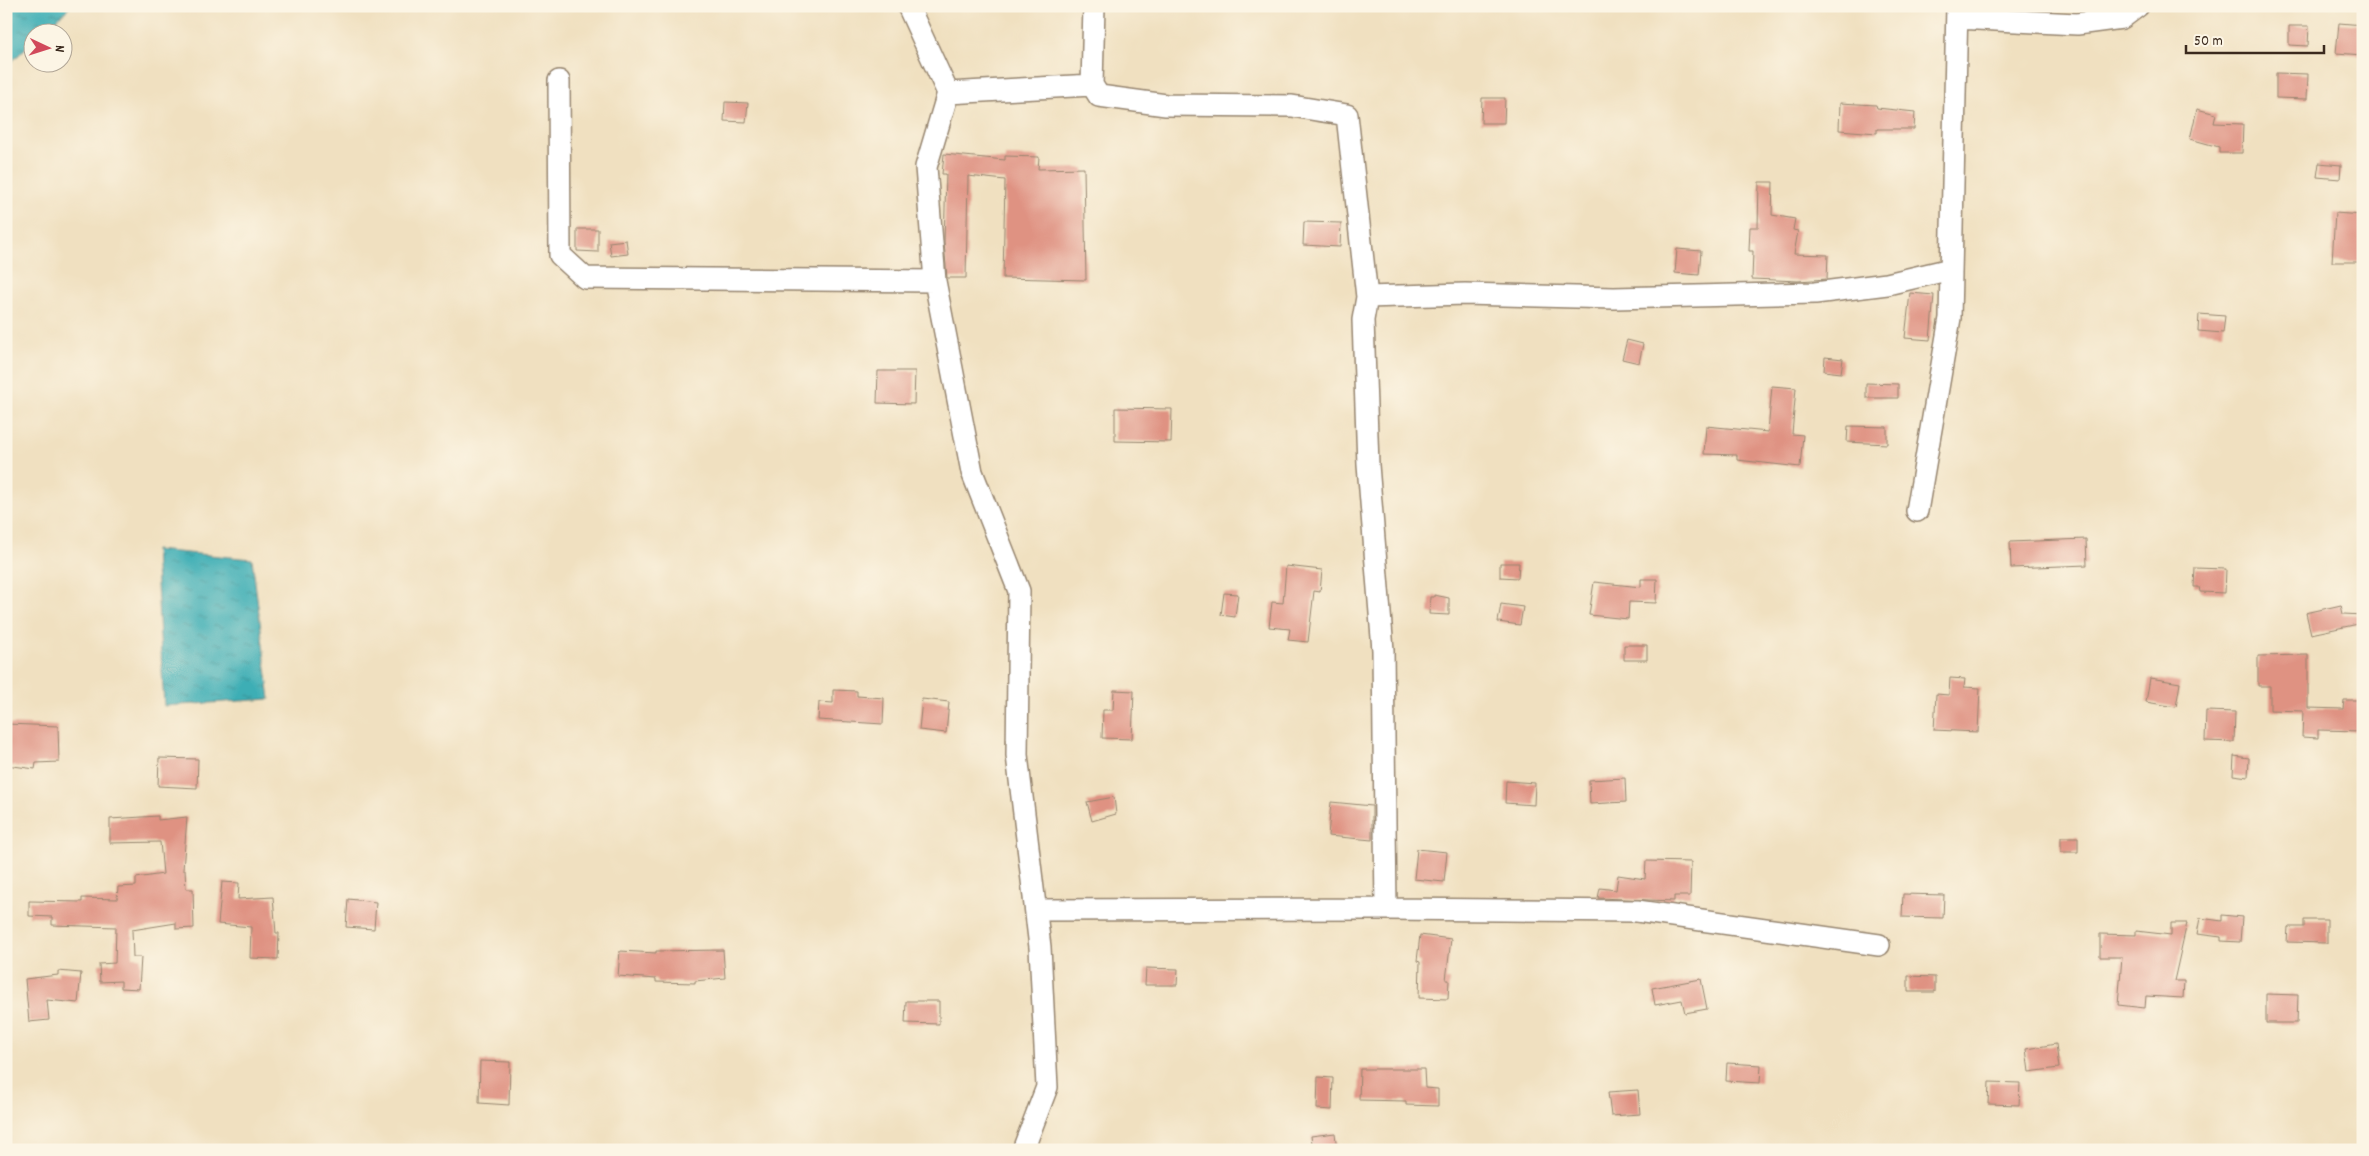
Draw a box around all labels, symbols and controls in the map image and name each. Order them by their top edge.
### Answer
north arrow [22,22,72,72]
scale bar [2186,22,2324,54]
text: 50 m [2194,31,2223,53]
text: N [49,45,69,53]

